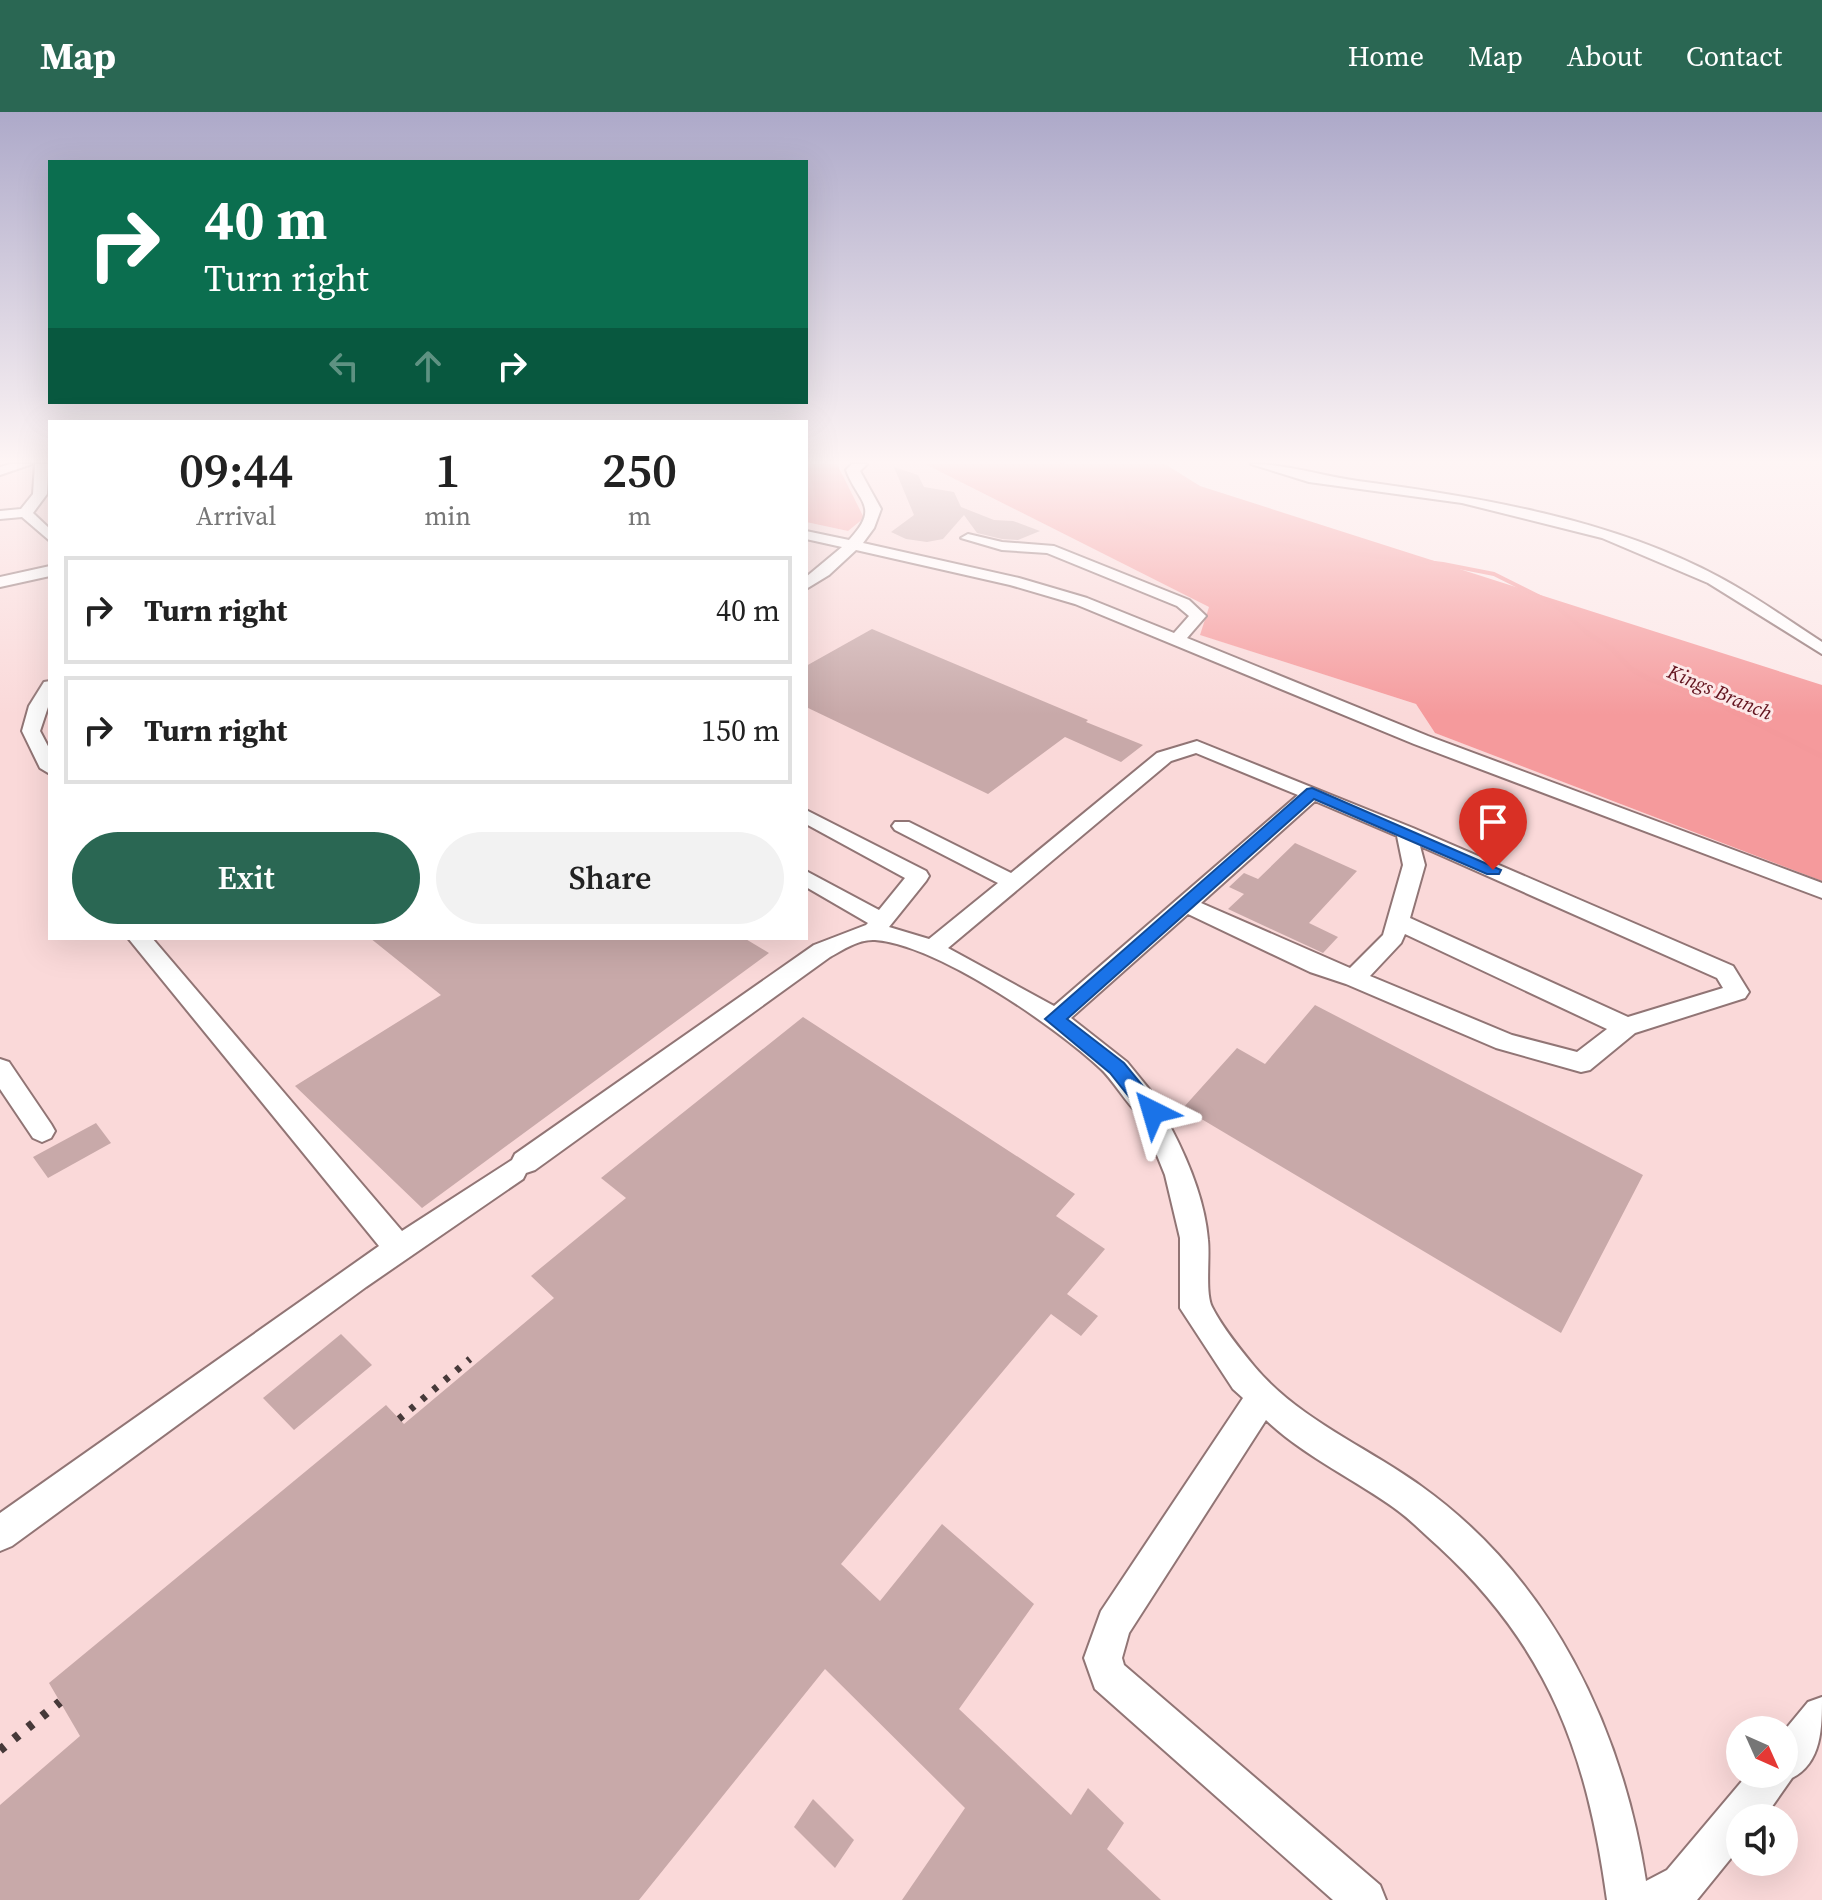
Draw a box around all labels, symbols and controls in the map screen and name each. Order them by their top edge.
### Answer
text: Map [40,30,116,82]
text: Home [1348,37,1424,75]
text: Map [1468,37,1523,75]
text: About [1567,37,1642,75]
text: Contact [1686,37,1782,75]
text: 40 m [204,181,327,258]
icon: right [72,192,176,296]
text: Turn right [204,254,369,303]
icon: left [322,344,366,388]
icon: ahead [406,344,450,388]
icon: right [490,344,534,388]
text: 09:44 [179,437,293,503]
text: 1 [435,437,460,503]
text: 250 [602,437,677,503]
text: Arrival [196,498,276,534]
text: min [424,498,471,534]
text: m [628,498,651,534]
icon: right [76,588,120,632]
text: Turn right [144,590,287,631]
text: 40 m [716,590,780,631]
water label: Kings Branch [1662,657,1777,727]
icon: right [76,708,120,752]
text: Turn right [144,710,287,751]
text: 150 m [701,710,780,751]
pin [1459,788,1527,870]
icon: arrive [1471,800,1515,844]
button: Exit [72,832,420,924]
button: Share [436,832,784,924]
position arrow [1111,1070,1195,1154]
north arrow [1726,1716,1798,1788]
map controls [1726,1716,1798,1876]
button: sound [1726,1804,1798,1876]

